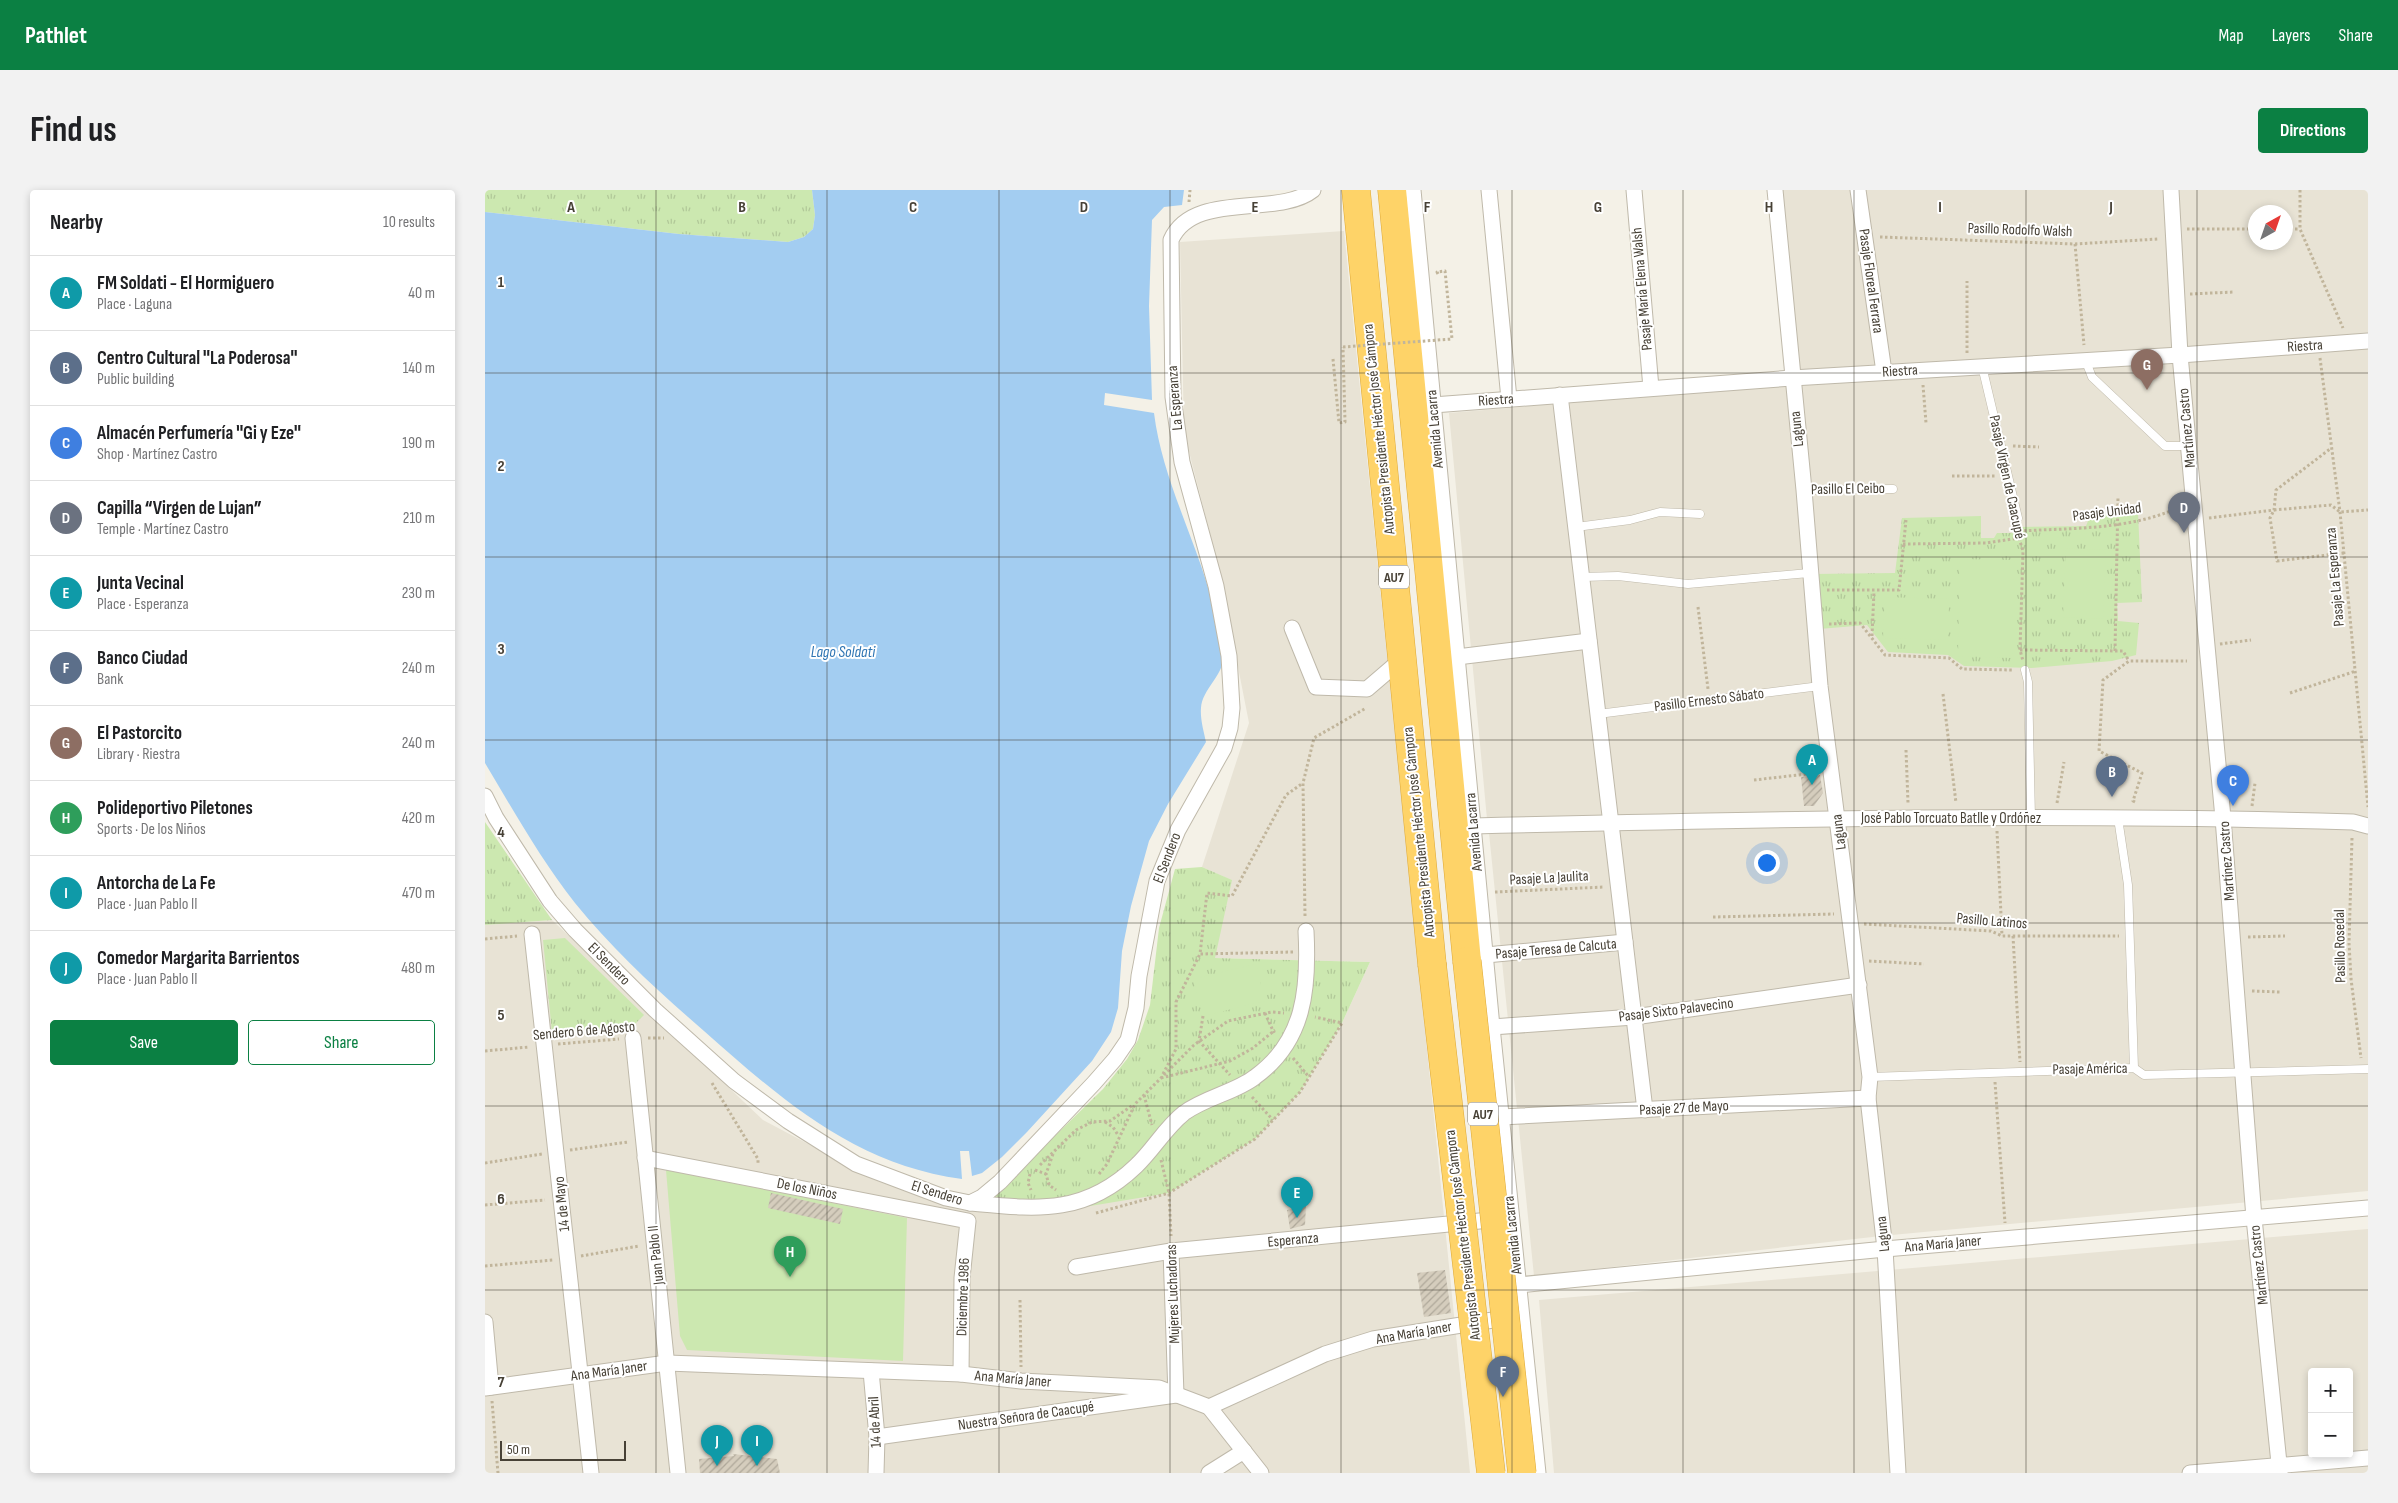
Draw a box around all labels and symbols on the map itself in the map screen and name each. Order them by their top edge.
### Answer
text: A [566,198,575,217]
text: B [738,198,746,217]
text: C [909,198,917,217]
text: D [1080,198,1088,217]
text: E [1252,198,1259,217]
text: F [1424,198,1431,217]
text: G [1594,198,1602,217]
text: H [1765,198,1773,217]
text: I [1938,198,1942,217]
text: J [2108,198,2113,217]
north arrow [2248,205,2293,250]
street label: Pasillo Rodolfo Walsh [1967,219,2073,241]
street label: Pasaje María Elena Walsh [1627,227,1657,351]
street label: Pasaje Floreal Ferrara [1854,228,1888,335]
text: 1 [498,273,505,292]
street label: Autopista Presidente Héctor José Cámpora [1358,323,1400,536]
street label: Riestra [2287,335,2324,357]
pin: G [2131,349,2163,390]
street label: Riestra [1882,360,1919,382]
street label: La Esperanza [1163,365,1187,431]
street label: Martínez Castro [2174,387,2200,469]
street label: Avenida Lacarra [1422,389,1448,470]
street label: Riestra [1478,389,1515,411]
street label: Laguna [1786,410,1808,448]
street label: Pasaje Virgen de Caacupé [1985,413,2029,541]
text: 2 [497,457,505,476]
street label: Pasillo El Ceibo [1811,479,1885,499]
pin: D [2168,492,2200,533]
street label: Pasaje Unidad [2072,498,2142,526]
street label: Pasaje La Esperanza [2321,527,2349,627]
road number: AU7 [1379,566,1409,588]
text: 3 [497,640,505,659]
water label: Lago Soldati [811,643,876,662]
street label: Pasillo Ernesto Sábato [1653,684,1765,716]
street label: Autopista Presidente Héctor José Cámpora [1398,726,1440,939]
pin: A [1796,744,1828,785]
pin: B [2096,756,2128,797]
pin: C [2217,765,2249,806]
street label: Avenida Lacarra [1461,792,1487,873]
street label: José Pablo Torcuato Batlle y Ordóñez [1860,809,2042,828]
street label: Laguna [1827,813,1851,851]
street label: Martínez Castro [2215,821,2239,901]
text: 4 [497,823,505,842]
street label: El Sendero [1149,830,1185,886]
your location [1754,850,1780,876]
street label: Pasaje La Jaulita [1509,866,1589,890]
street label: Pasillo Latinos [1956,908,2028,934]
street label: Pasillo Rosedal [2330,909,2350,983]
street label: Pasaje Teresa de Calcuta [1495,934,1618,964]
street label: El Sendero [584,939,634,989]
street label: Pasaje Sixto Palavecino [1618,994,1734,1026]
text: 5 [497,1006,505,1025]
street label: Sendero 6 de Agosto [532,1017,636,1045]
street label: Pasaje América [2052,1059,2128,1079]
street label: Pasaje 27 de Mayo [1639,1096,1729,1120]
road number: AU7 [1468,1102,1498,1126]
street label: Autopista Presidente Héctor José Cámpora [1441,1129,1485,1342]
street label: De los Niños [775,1174,839,1204]
street label: 14 de Mayo [550,1176,574,1232]
street label: El Sendero [909,1176,965,1210]
pin: E [1281,1177,1313,1218]
text: 6 [497,1190,505,1209]
street label: Avenida Lacarra [1499,1195,1527,1276]
street label: Laguna [1872,1215,1894,1253]
street label: Juan Pablo II [643,1224,669,1287]
street label: Martínez Castro [2245,1224,2273,1306]
street label: Esperanza [1267,1228,1320,1252]
street label: Ana María Janer [1903,1231,1983,1257]
pin: H [774,1236,806,1277]
street label: Mujeres Luchadoras [1162,1244,1184,1344]
street label: Diciembre 1986 [952,1258,974,1336]
street label: Ana María Janer [1374,1317,1454,1349]
street label: Ana María Janer [569,1356,649,1386]
pin: F [1487,1356,1519,1397]
street label: Ana María Janer [973,1366,1053,1392]
text: 7 [498,1373,505,1392]
street label: 14 de Abril [864,1396,886,1448]
street label: Nuestra Señora de Caacupé [957,1397,1095,1435]
pin: J [701,1425,733,1466]
pin: I [741,1425,773,1466]
scale bar [500,1438,626,1461]

